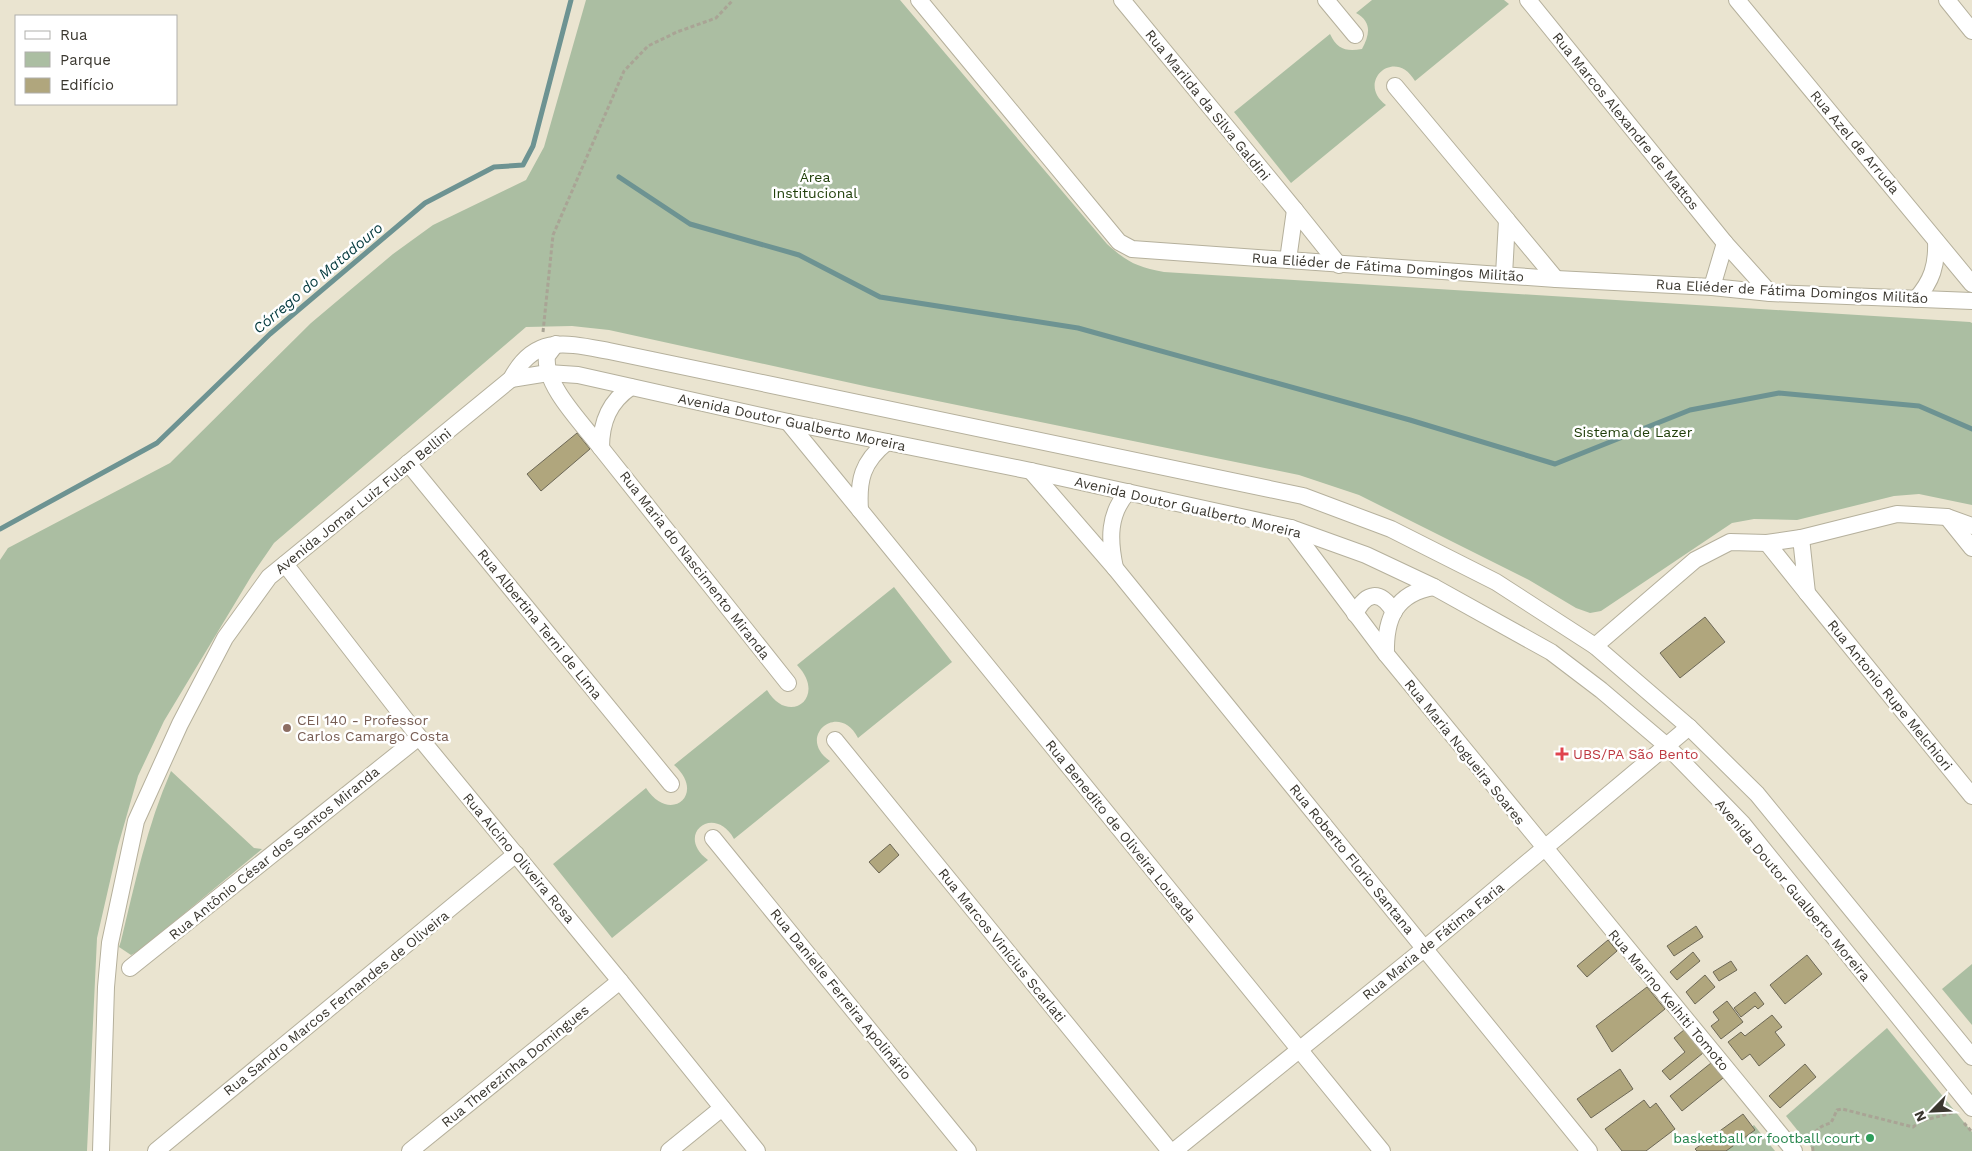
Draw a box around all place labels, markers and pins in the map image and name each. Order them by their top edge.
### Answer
place label: CEI 140 - Professor Carlos Camargo Costa [297,712,449,744]
marker: CEI 140 - Professor Carlos Camargo Costa [281,722,293,734]
place label: UBS/PA São Bento [1573,746,1698,762]
marker: UBS/PA São Bento [1555,747,1569,761]
place label: basketball or football court [1673,1130,1860,1146]
marker: basketball or football court [1864,1132,1876,1144]

